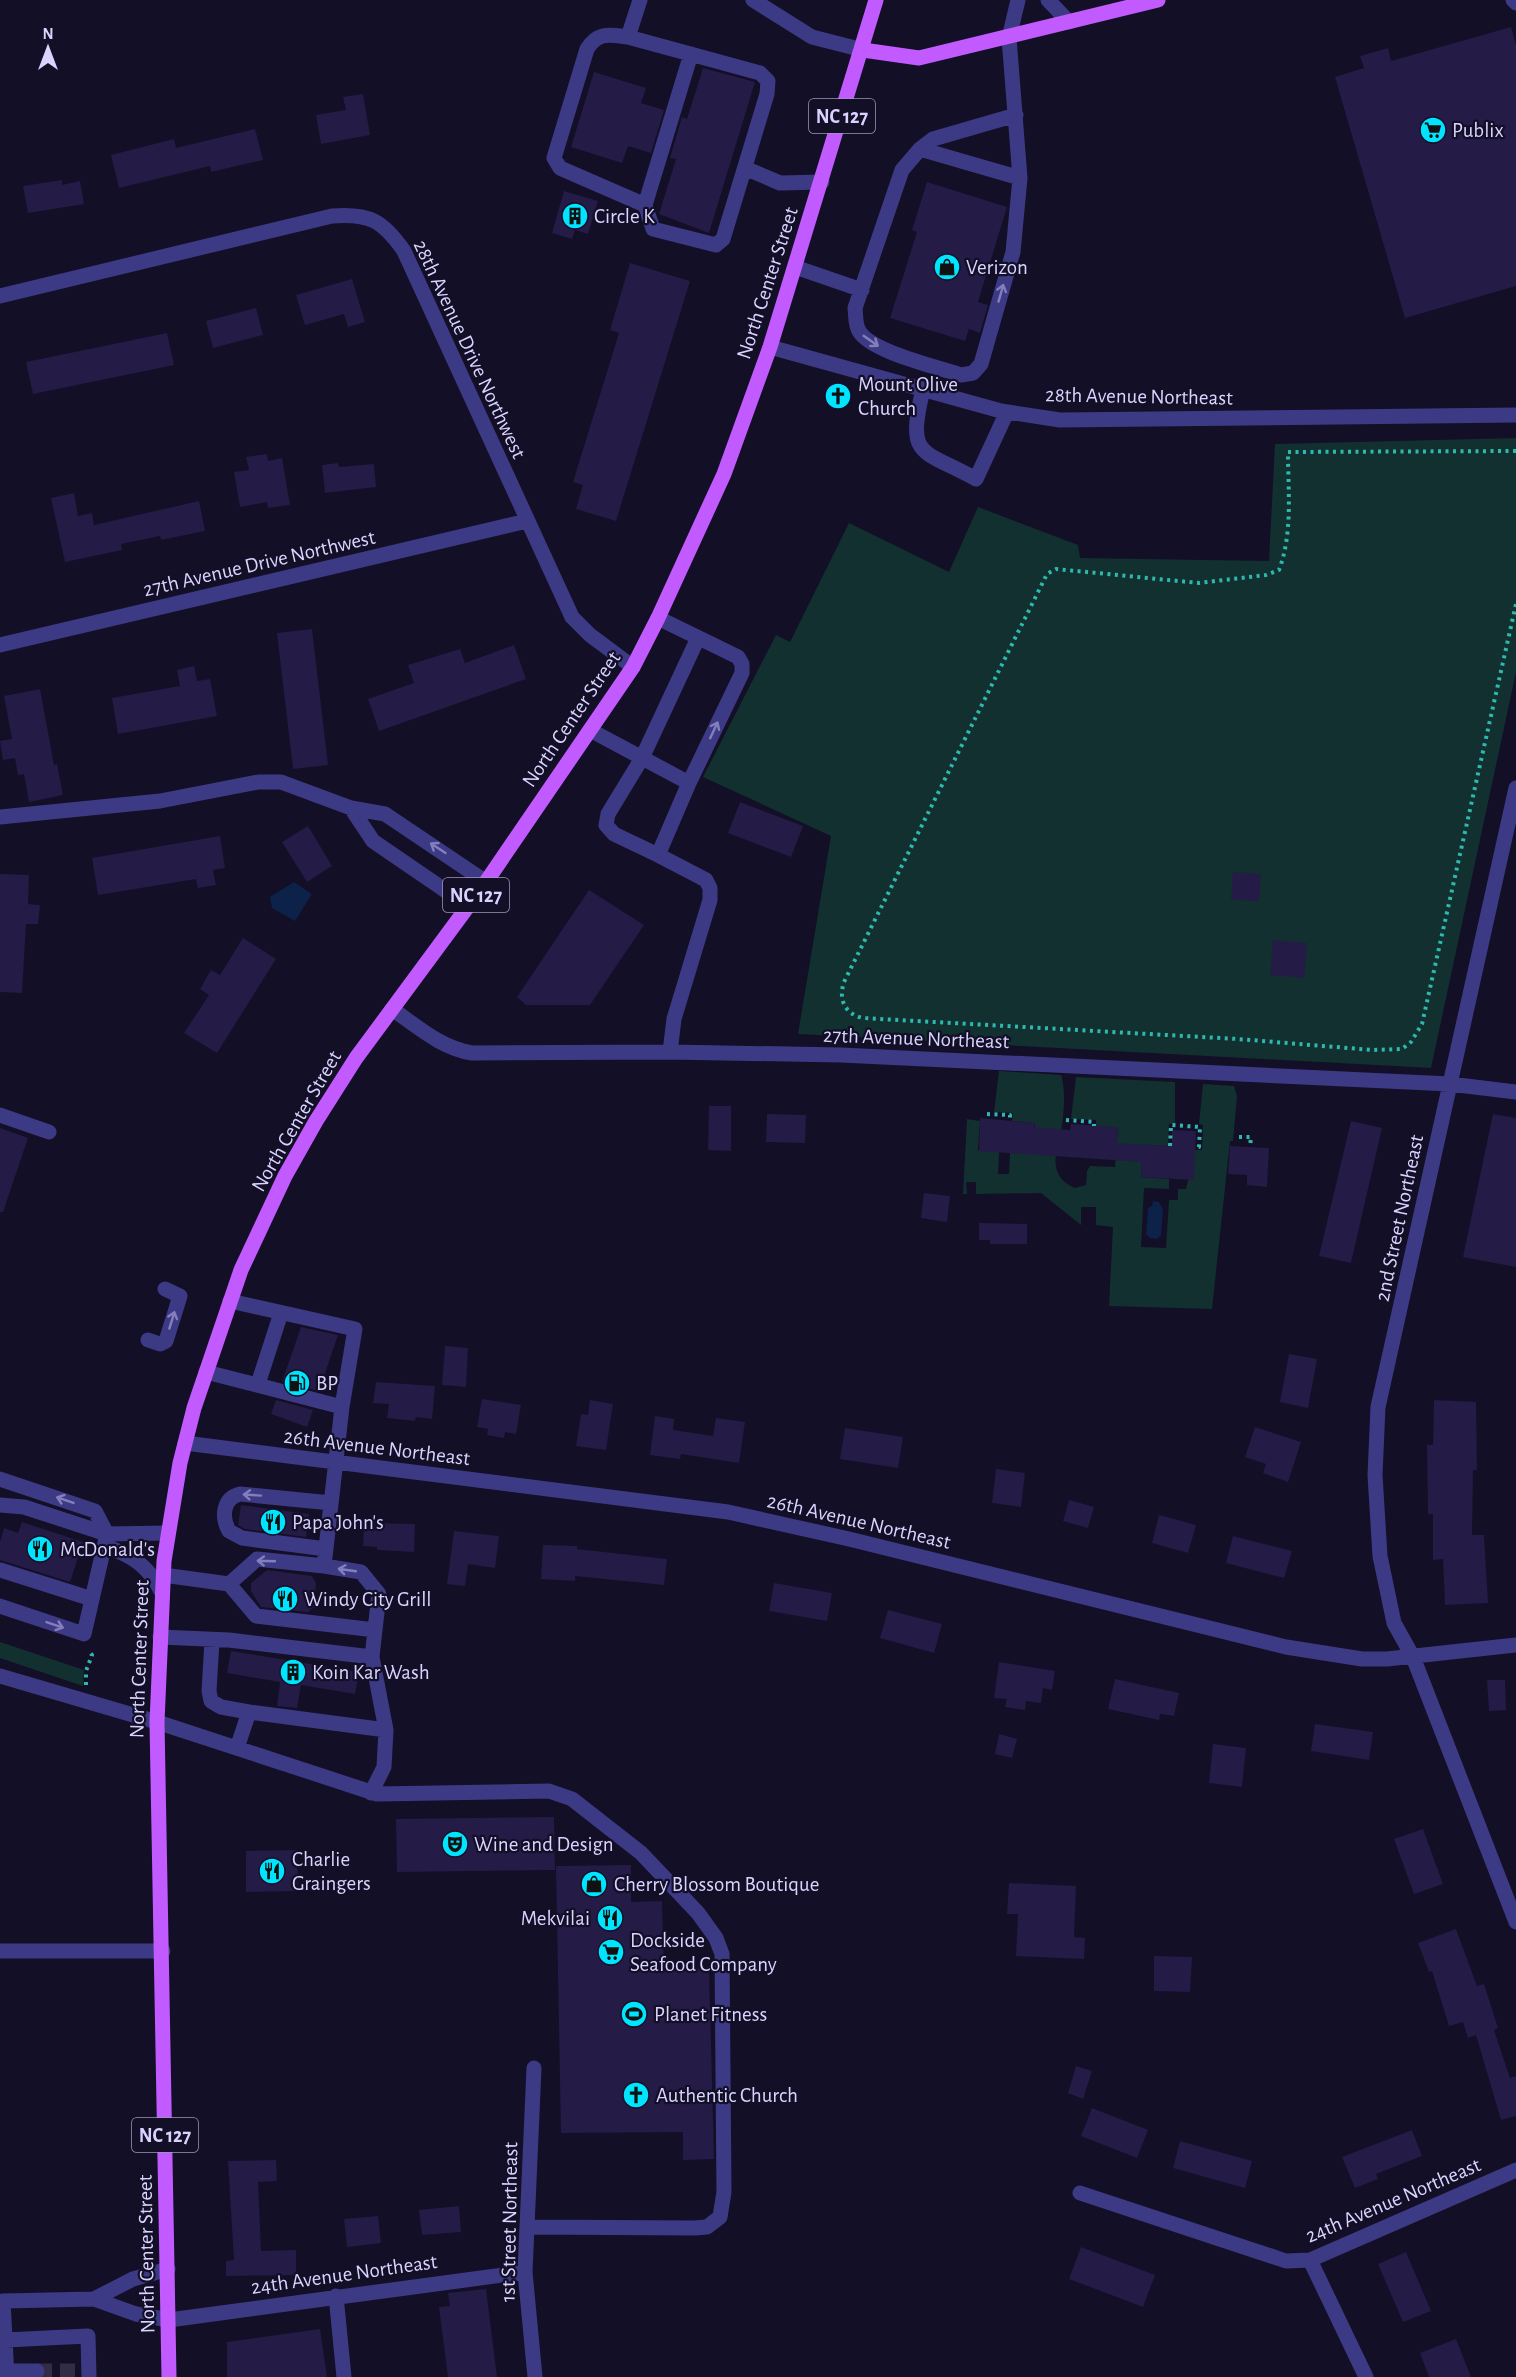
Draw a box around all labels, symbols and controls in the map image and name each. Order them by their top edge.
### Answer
north arrow [18,18,78,78]
text: N [42,26,54,42]
road number: NC 127 [809,99,875,133]
supermarket icon: Publix [1418,115,1448,145]
place label: Publix [1452,120,1504,141]
building icon: Circle K [560,201,590,231]
street label: North Center Street [733,204,802,362]
place label: Circle K [594,206,655,227]
street label: 28th Avenue Drive Northwest [410,237,530,462]
shop icon: Verizon [932,252,962,282]
place label: Verizon [966,257,1028,278]
one-way arrow [996,284,1007,303]
one-way arrow [862,335,878,347]
place label: Mount Olive Church [858,374,958,419]
church icon: Mount Olive Church [823,381,853,411]
street label: 28th Avenue Northeast [1045,384,1233,409]
street label: 27th Avenue Drive Northwest [141,527,377,600]
street label: North Center Street [518,647,625,791]
one-way arrow [709,722,721,740]
one-way arrow [430,842,447,854]
road number: NC 127 [443,878,509,912]
street label: 27th Avenue Northeast [822,1025,1010,1052]
street label: North Center Street [248,1047,345,1195]
street label: 2nd Street Northeast [1372,1133,1427,1303]
one-way arrow [168,1311,179,1330]
fuel station icon: BP [282,1368,312,1398]
place label: BP [316,1373,338,1394]
street label: 26th Avenue Northeast [283,1426,472,1469]
one-way arrow [242,1489,262,1500]
street label: 26th Avenue Northeast [765,1490,953,1553]
one-way arrow [56,1494,74,1505]
restaurant icon: Papa John's [258,1507,288,1537]
place label: Papa John's [292,1512,384,1533]
restaurant icon: McDonald's [25,1534,55,1564]
place label: McDonald's [60,1539,155,1560]
one-way arrow [257,1555,276,1566]
one-way arrow [337,1564,357,1575]
street label: North Center Street [126,1579,153,1739]
restaurant icon: Windy City Grill [270,1584,300,1614]
place label: Windy City Grill [304,1589,432,1610]
one-way arrow [45,1620,64,1631]
building icon: Koin Kar Wash [278,1657,308,1687]
place label: Koin Kar Wash [312,1662,430,1683]
theatre icon: Wine and Design [440,1829,470,1859]
place label: Wine and Design [474,1834,614,1855]
place label: Charlie Graingers [292,1849,371,1894]
restaurant icon: Charlie Graingers [257,1856,287,1886]
shop icon: Cherry Blossom Boutique [579,1869,609,1899]
place label: Cherry Blossom Boutique [614,1874,819,1895]
restaurant icon: Mekvilai [595,1903,625,1933]
place label: Mekvilai [521,1908,590,1929]
place label: Dockside Seafood Company [630,1930,777,1975]
supermarket icon: Dockside Seafood Company [596,1937,626,1967]
sports icon: Planet Fitness [619,1999,649,2029]
place label: Planet Fitness [654,2004,767,2025]
church icon: Authentic Church [621,2080,651,2110]
place label: Authentic Church [656,2085,798,2106]
road number: NC 127 [132,2118,198,2152]
street label: 1st Street Northeast [498,2141,521,2302]
street label: 24th Avenue Northeast [1303,2154,1484,2247]
street label: North Center Street [135,2174,158,2334]
street label: 24th Avenue Northeast [250,2251,439,2298]

